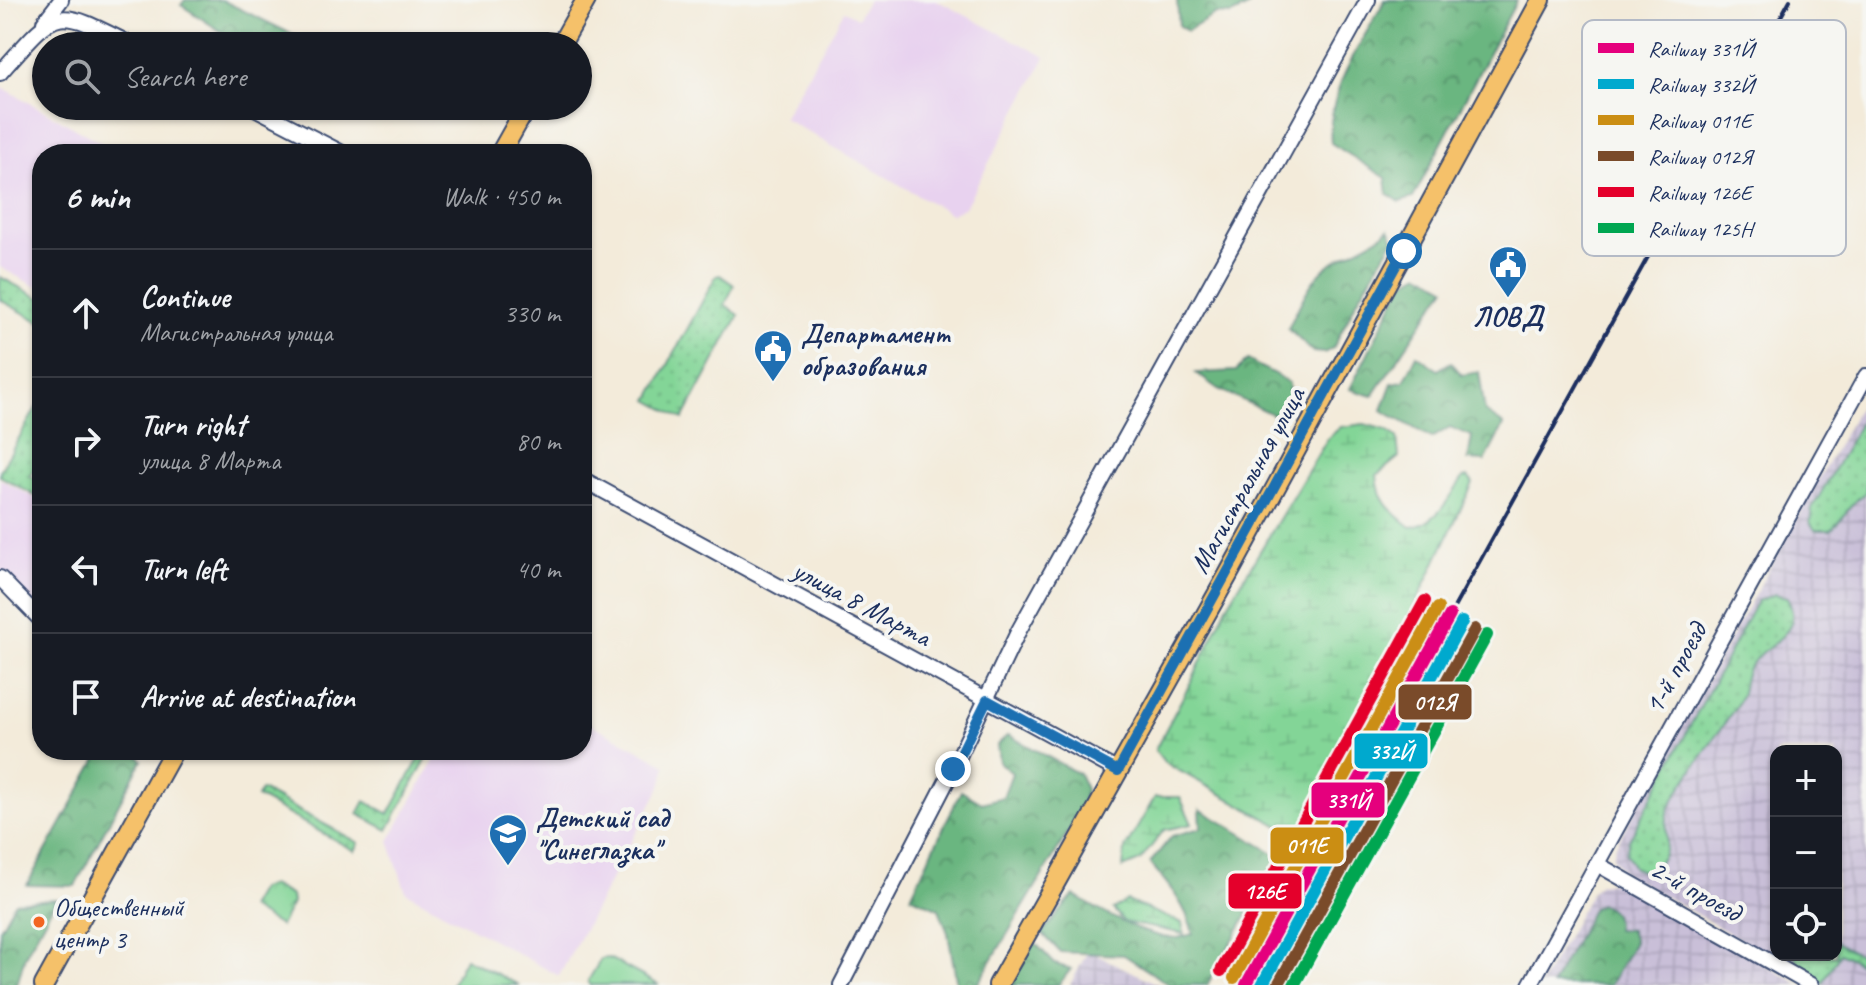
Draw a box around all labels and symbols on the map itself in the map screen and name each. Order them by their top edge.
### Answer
legend [1582,20,1846,256]
text: Railway 331Й [1648,35,1758,63]
text: Railway 332Й [1648,71,1758,99]
text: Railway 011Е [1648,107,1755,135]
text: Railway 012Я [1648,143,1756,171]
text: Railway 126Е [1648,179,1755,207]
text: Railway 125Н [1648,215,1756,243]
route start [1386,233,1422,269]
public building icon: ЛОВД [1487,244,1529,299]
place label: ЛОВД [1472,299,1546,334]
place label: Департамент образования [801,316,951,383]
public building icon: Департамент образования [752,328,794,383]
street label: Магистральная улица [1181,379,1313,579]
street label: улица 8 Марта [785,551,939,655]
street label: 1-й проезд [1636,614,1716,720]
line badge: 012Я [1397,683,1473,721]
text: 012Я [1414,689,1459,717]
line badge: 332Й [1353,732,1429,770]
text: 332Й [1369,738,1417,766]
route end [935,751,971,787]
line badge: 331Й [1310,781,1386,819]
text: 331Й [1326,787,1374,815]
place label: Детский сад "Синеглазка" [536,800,672,868]
school or university icon: Детский сад "Синеглазка" [487,812,529,867]
line badge: 011Е [1269,826,1345,865]
text: 011Е [1286,832,1331,860]
street label: 2-й проезд [1644,851,1750,931]
line badge: 126Е [1227,872,1303,910]
text: 126Е [1244,878,1289,906]
place label: Общественный центр 3 [54,891,186,956]
marker: Общественный центр 3 [31,914,47,930]

